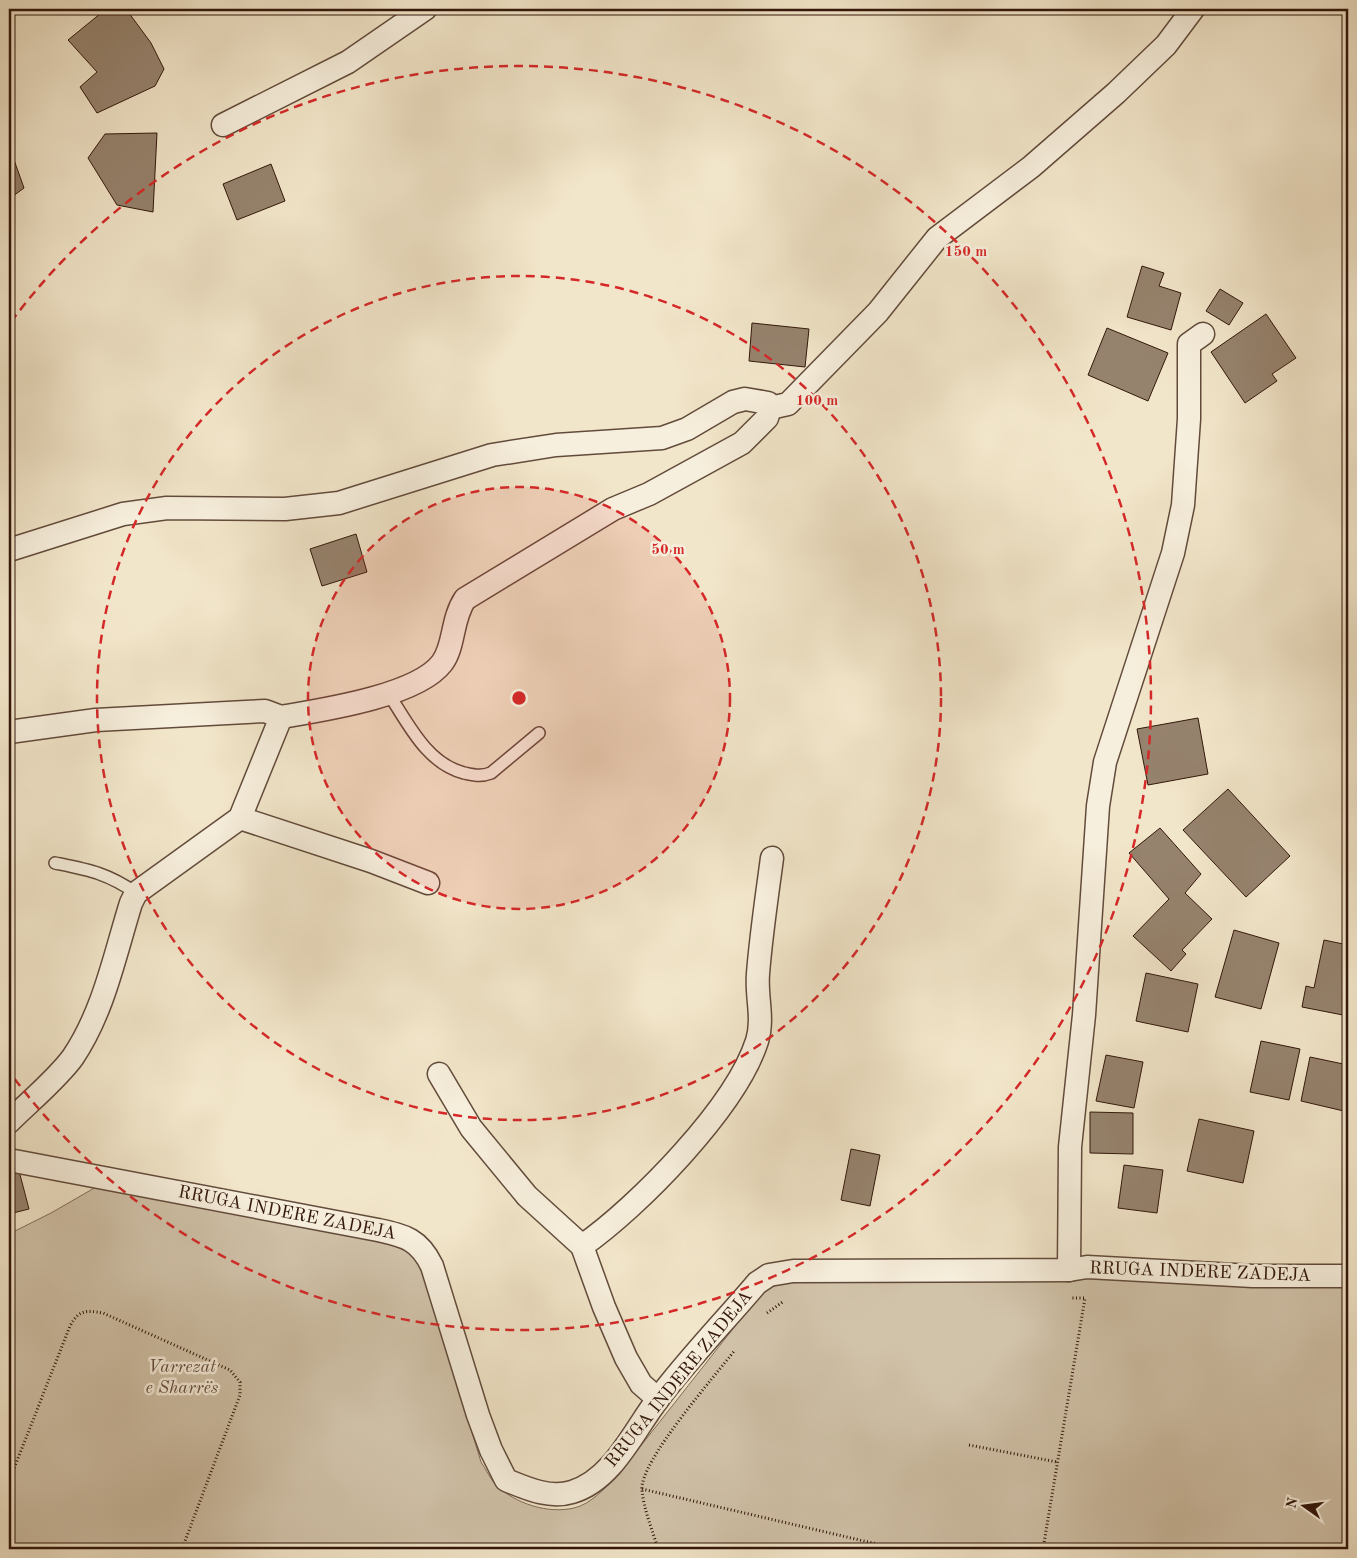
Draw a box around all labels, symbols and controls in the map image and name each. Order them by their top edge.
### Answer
text: 150 m [945,245,987,260]
text: 100 m [796,394,838,409]
text: 50 m [651,543,685,558]
centre of rings [510,689,528,707]
street label: RRUGA INDERE ZADEJA [176,1183,398,1243]
street label: RRUGA INDERE ZADEJA [1089,1259,1311,1285]
street label: RRUGA INDERE ZADEJA [602,1287,756,1471]
park label: Varrezat e Sharrës [146,1358,219,1397]
north arrow [1280,1480,1330,1530]
text: N [1284,1496,1301,1510]

